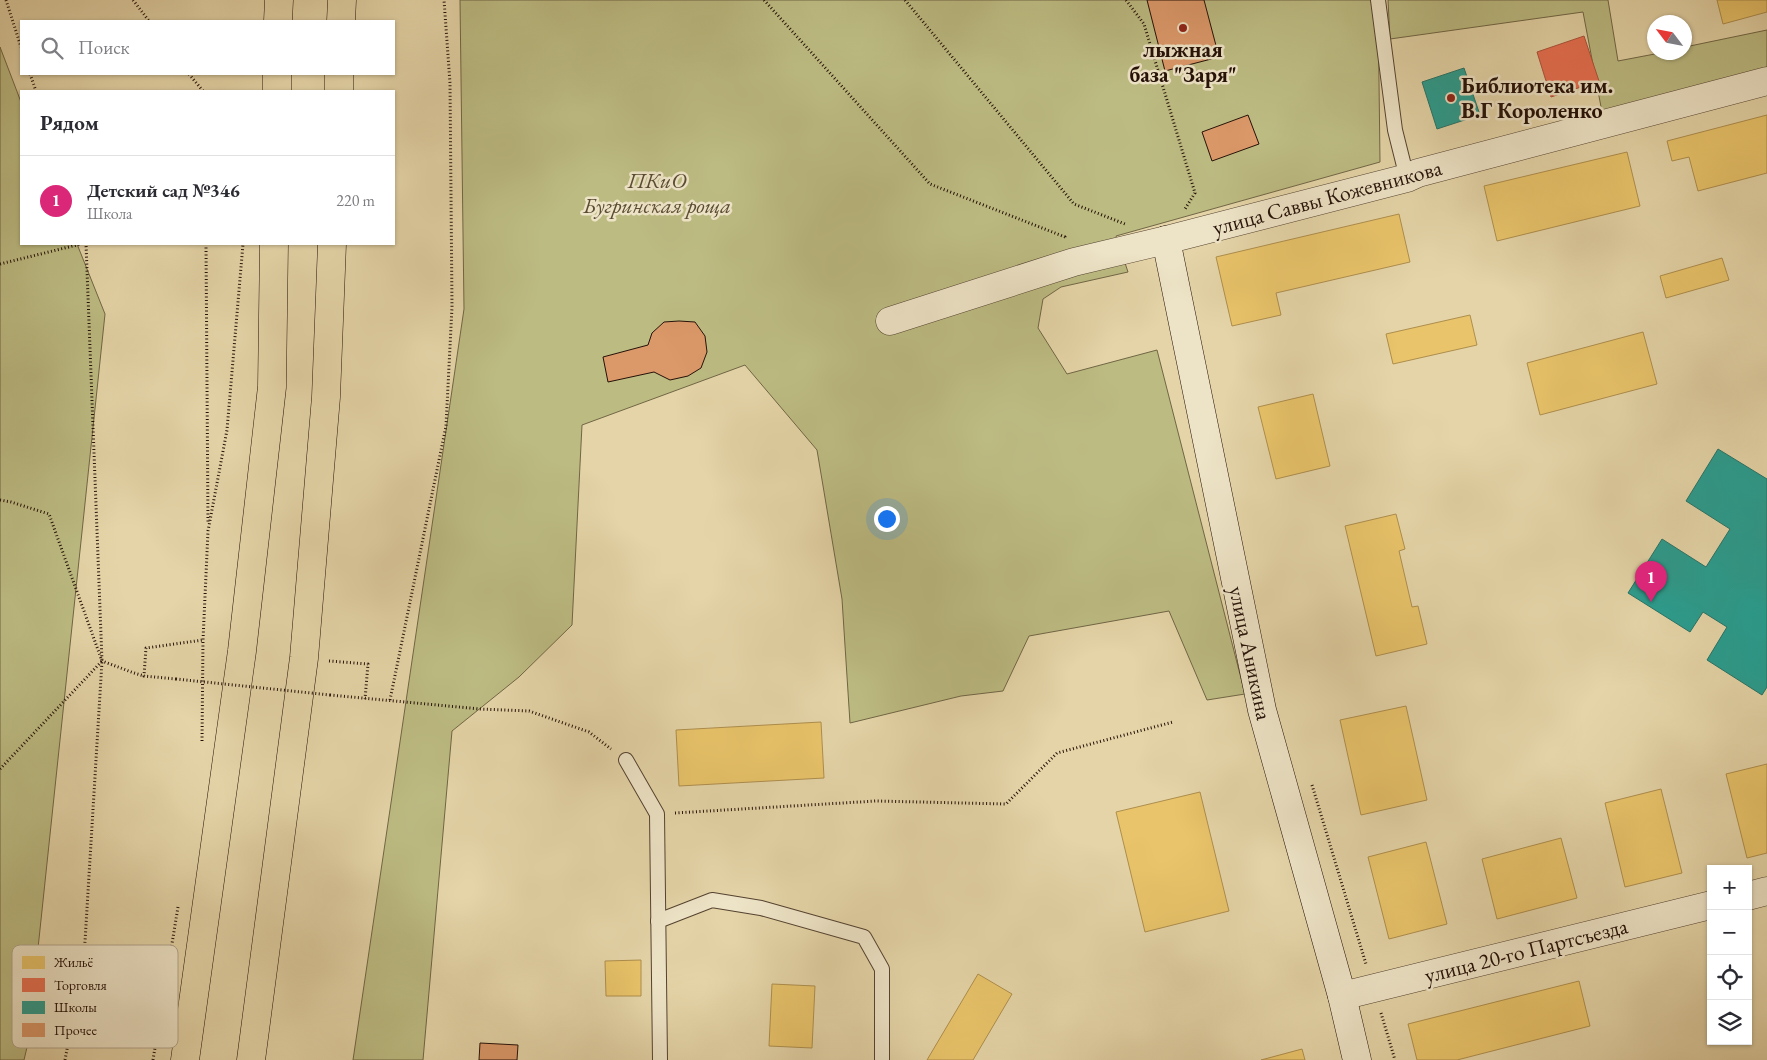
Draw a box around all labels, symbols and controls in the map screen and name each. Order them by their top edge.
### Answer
north arrow [1647,15,1692,60]
search box [20,20,395,75]
marker: лыжная база "Заря" [1177,22,1189,34]
icon: search [38,34,66,62]
text: Поиск [78,35,130,60]
place label: лыжная база "Заря" [1129,35,1237,89]
place label: Библиотека им. В.Г Короленко [1461,71,1613,125]
marker: Библиотека им. В.Г Короленко [1445,92,1457,104]
text: Рядом [40,109,99,136]
street label: улица Саввы Кожевникова [1209,153,1445,242]
park label: ПКиО Бугринская роща [582,166,731,220]
text: Детский сад №346 [87,178,240,203]
text: 1 [52,190,60,211]
text: 220 m [336,190,375,211]
text: Школа [87,203,132,224]
your location [874,506,900,532]
pin: 1 [1635,561,1667,602]
street label: улица Аникина [1222,583,1279,723]
map controls [1707,865,1752,1045]
button: + [1707,865,1752,910]
button: − [1707,910,1752,955]
street label: улица 20-го Партсъезда [1422,911,1631,990]
legend [12,945,178,1048]
text: Жильё [53,953,94,971]
button: locate [1707,955,1752,1000]
text: Торговля [54,976,107,994]
text: Школы [54,998,97,1016]
button: layers [1707,1000,1752,1045]
text: Прочее [54,1021,97,1039]

